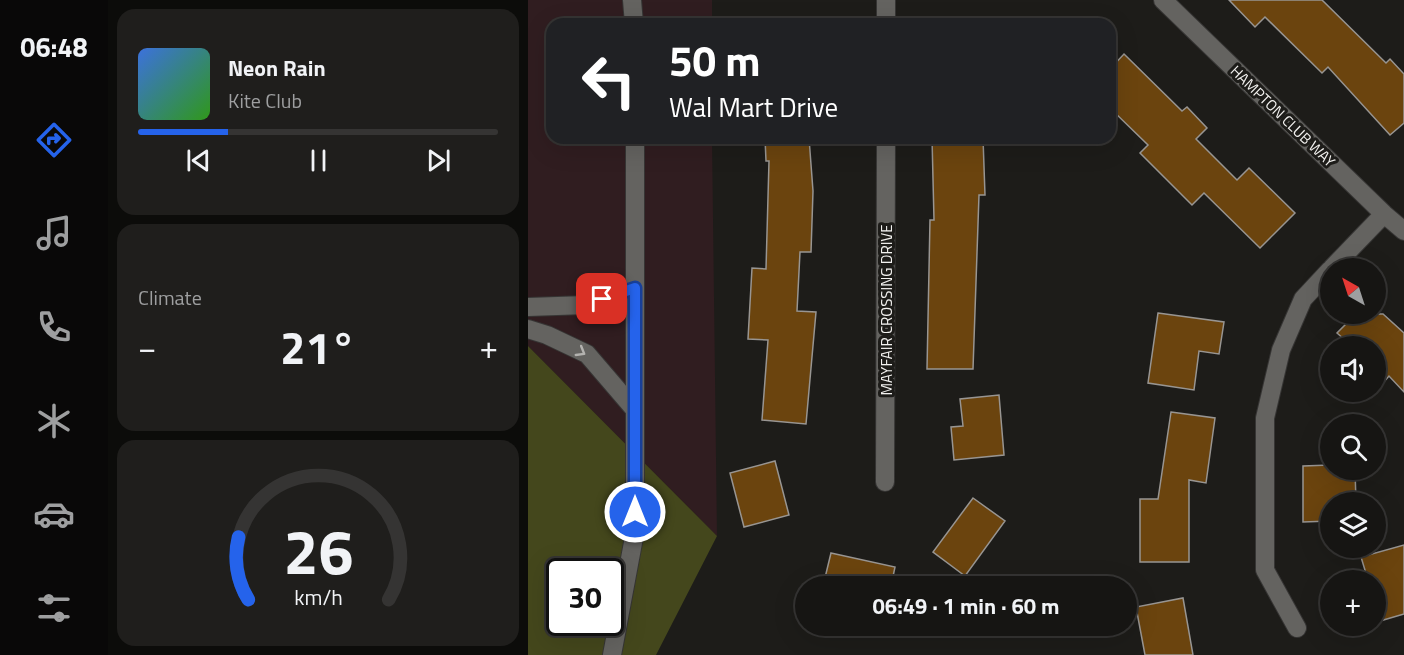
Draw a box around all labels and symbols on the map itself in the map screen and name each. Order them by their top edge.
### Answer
street label: HAMPTON CLUB WAY [1225,60,1341,172]
street label: MAYFAIR CROSSING DRIVE [875,224,898,396]
north arrow [1320,258,1386,324]
pin [576,273,627,324]
one-way arrow [575,345,585,356]
position arrow [603,480,667,544]
speed limit sign: 30 [546,558,624,636]

